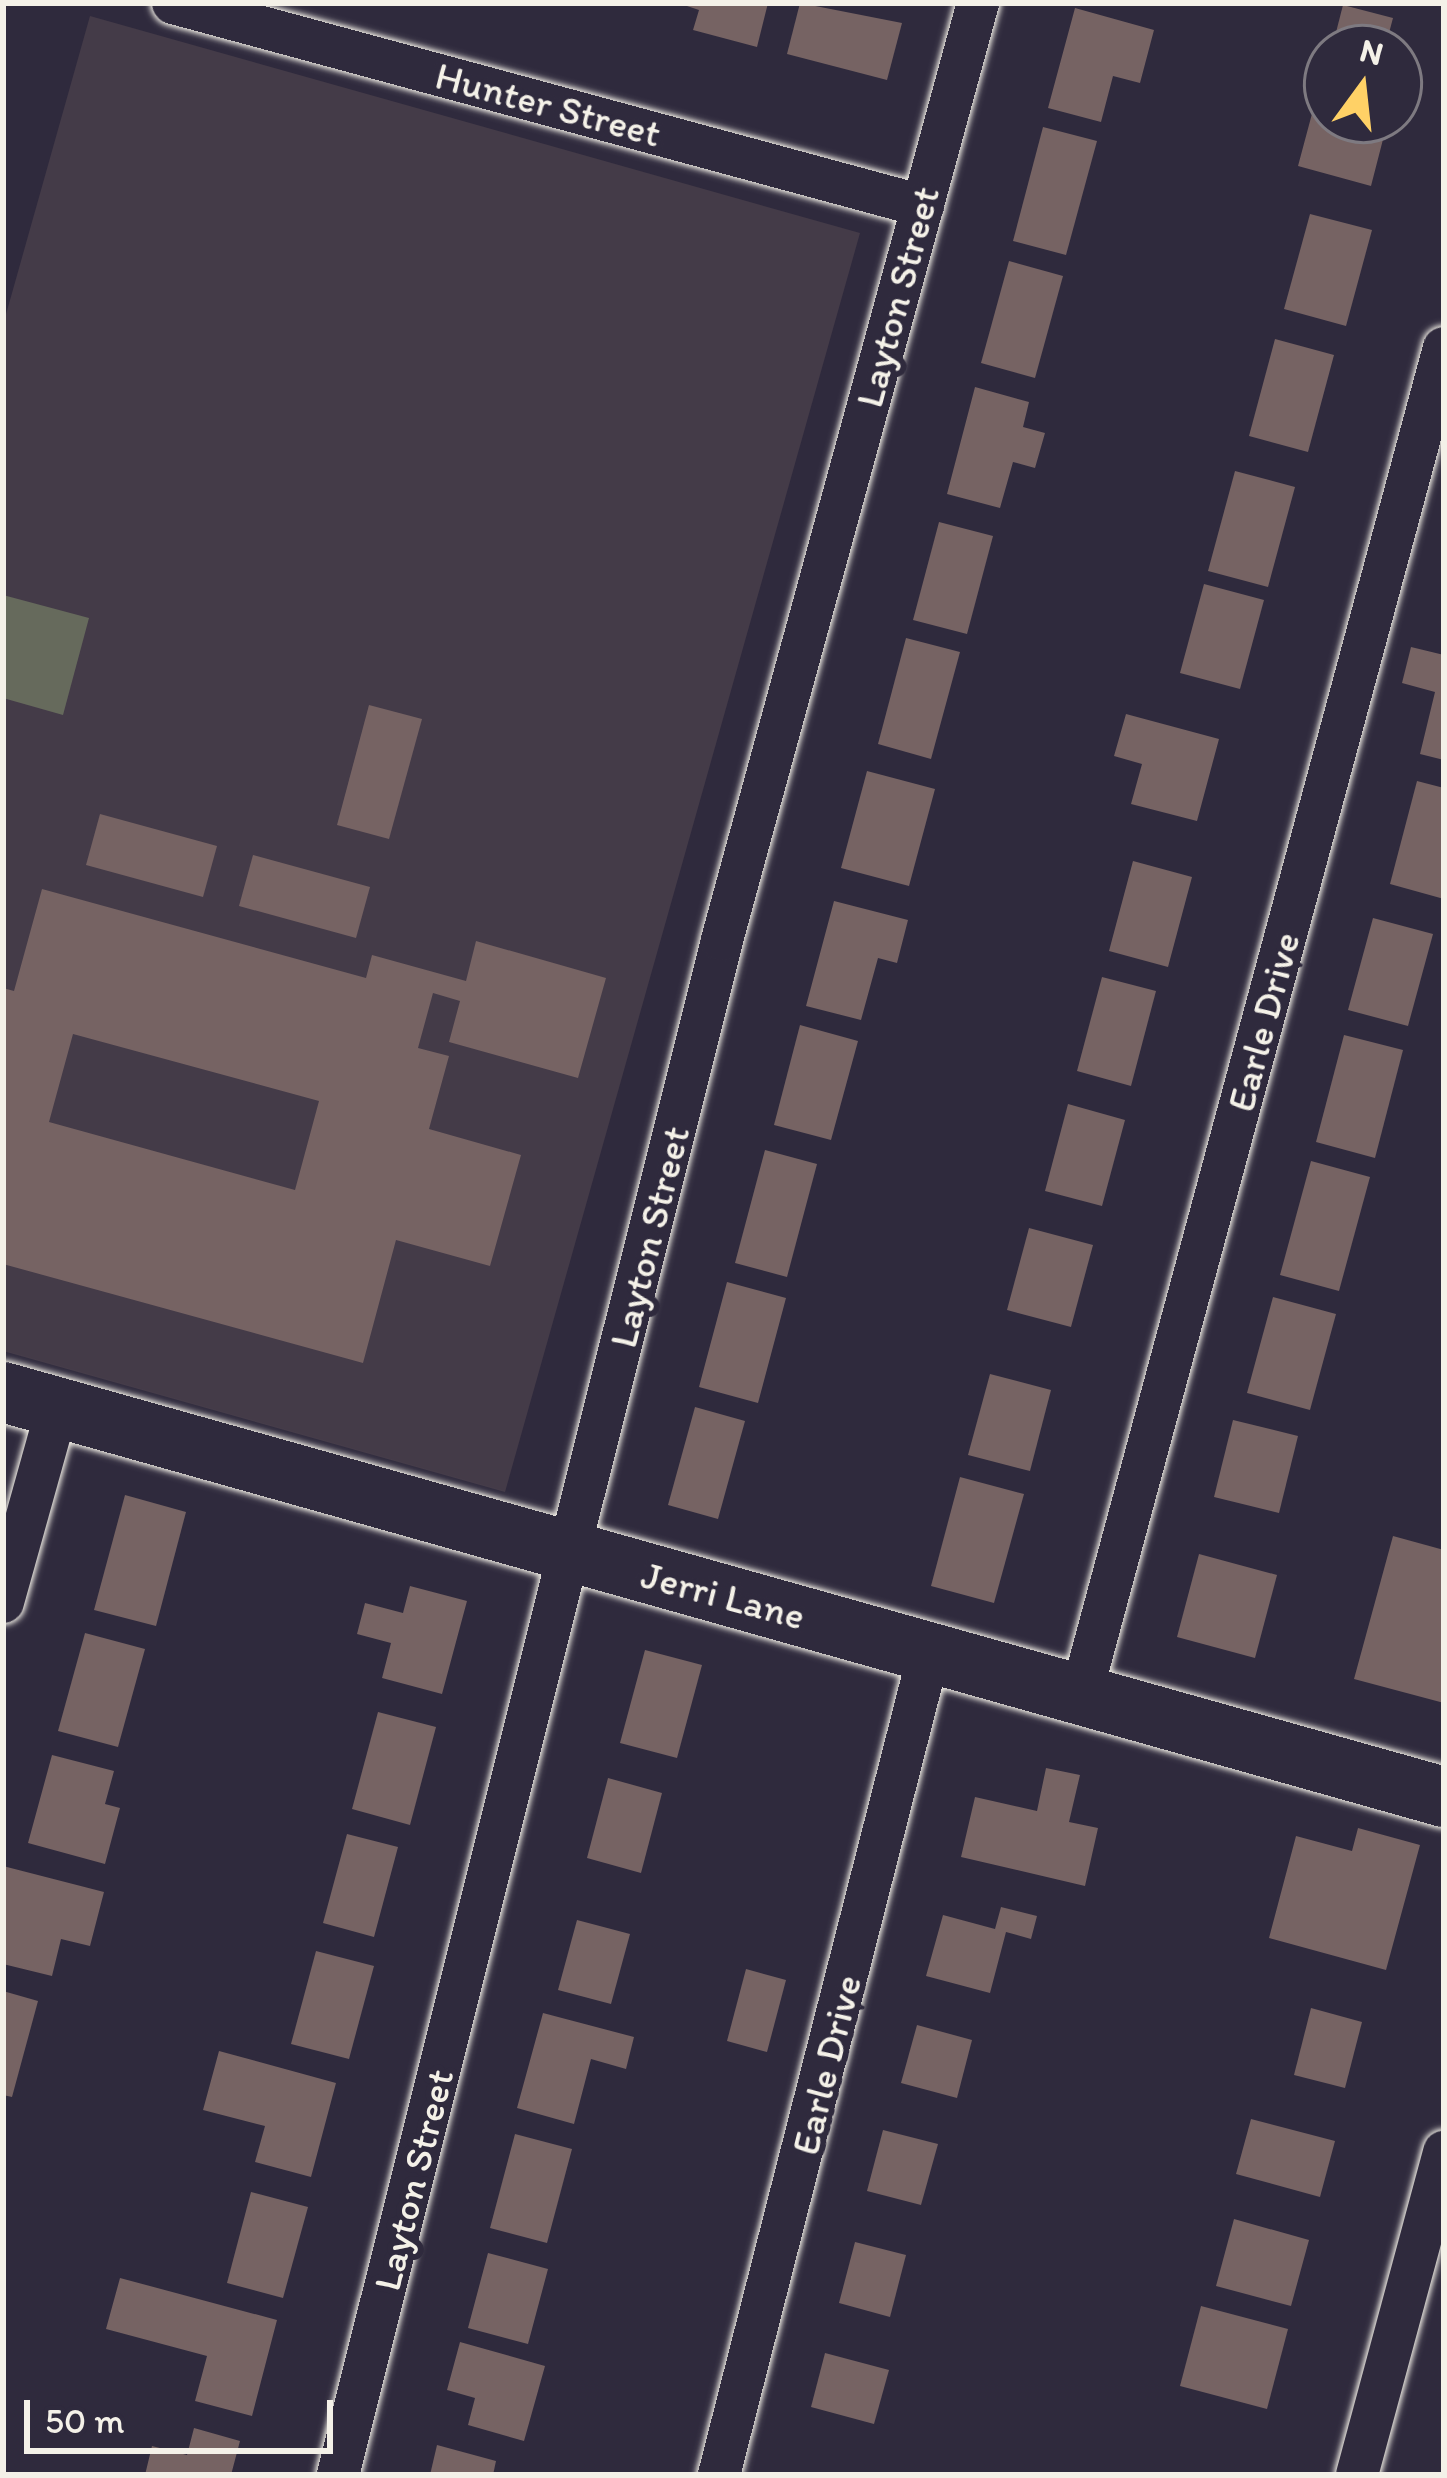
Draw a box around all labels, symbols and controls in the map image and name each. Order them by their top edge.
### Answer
north arrow [1303,24,1423,144]
text: N [1356,30,1387,73]
street label: Hunter Street [430,52,666,158]
street label: Layton Street [846,182,950,412]
street label: Earle Drive [1218,927,1310,1117]
street label: Layton Street [600,1122,700,1352]
street label: Jerri Lane [636,1552,810,1640]
street label: Earle Drive [782,1970,872,2160]
street label: Layton Street [364,2065,464,2295]
scale bar [30,2376,339,2450]
text: 50 m [45,2399,124,2442]

